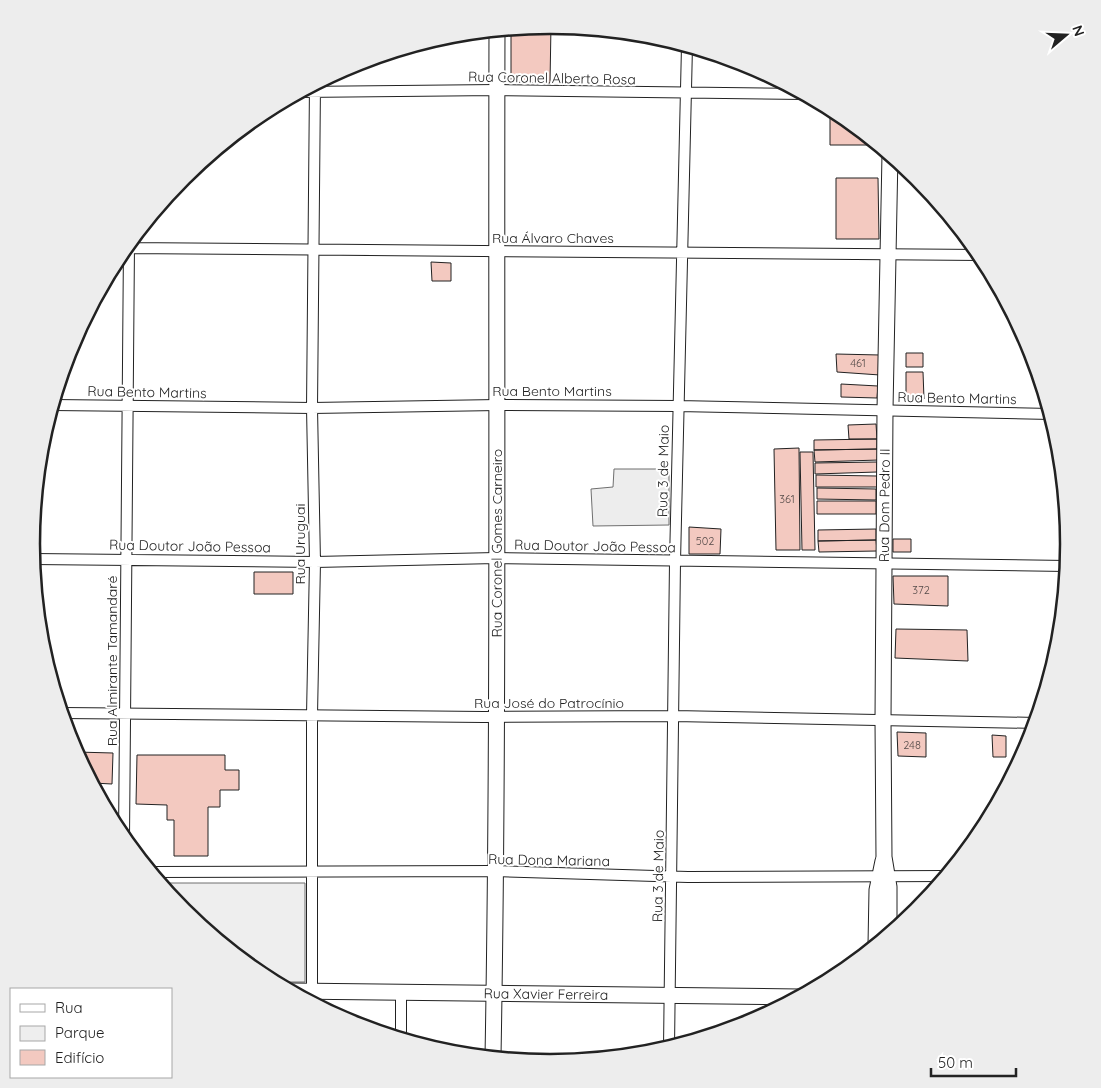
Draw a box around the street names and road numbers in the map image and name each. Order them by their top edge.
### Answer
street label: Rua Coronel Alberto Rosa [468,68,636,88]
street label: Rua Álvaro Chaves [492,229,614,247]
street label: Rua Bento Martins [87,382,207,402]
street label: Rua Bento Martins [492,382,612,400]
street label: Rua Bento Martins [897,388,1017,408]
street label: Rua 3 de Maio [653,425,673,517]
street label: Rua Dom Pedro II [875,448,894,562]
street label: Rua Coronel Gomes Carneiro [488,449,506,637]
street label: Rua Uruguai [291,504,309,584]
street label: Rua Doutor João Pessoa [109,536,271,556]
street label: Rua Doutor João Pessoa [514,536,676,556]
street label: Rua Almirante Tamandaré [103,576,121,746]
street label: Rua José do Patrocínio [474,694,624,712]
street label: Rua 3 de Maio [648,830,668,922]
street label: Rua Dona Mariana [488,850,610,870]
street label: Rua Xavier Ferreira [484,984,608,1004]

